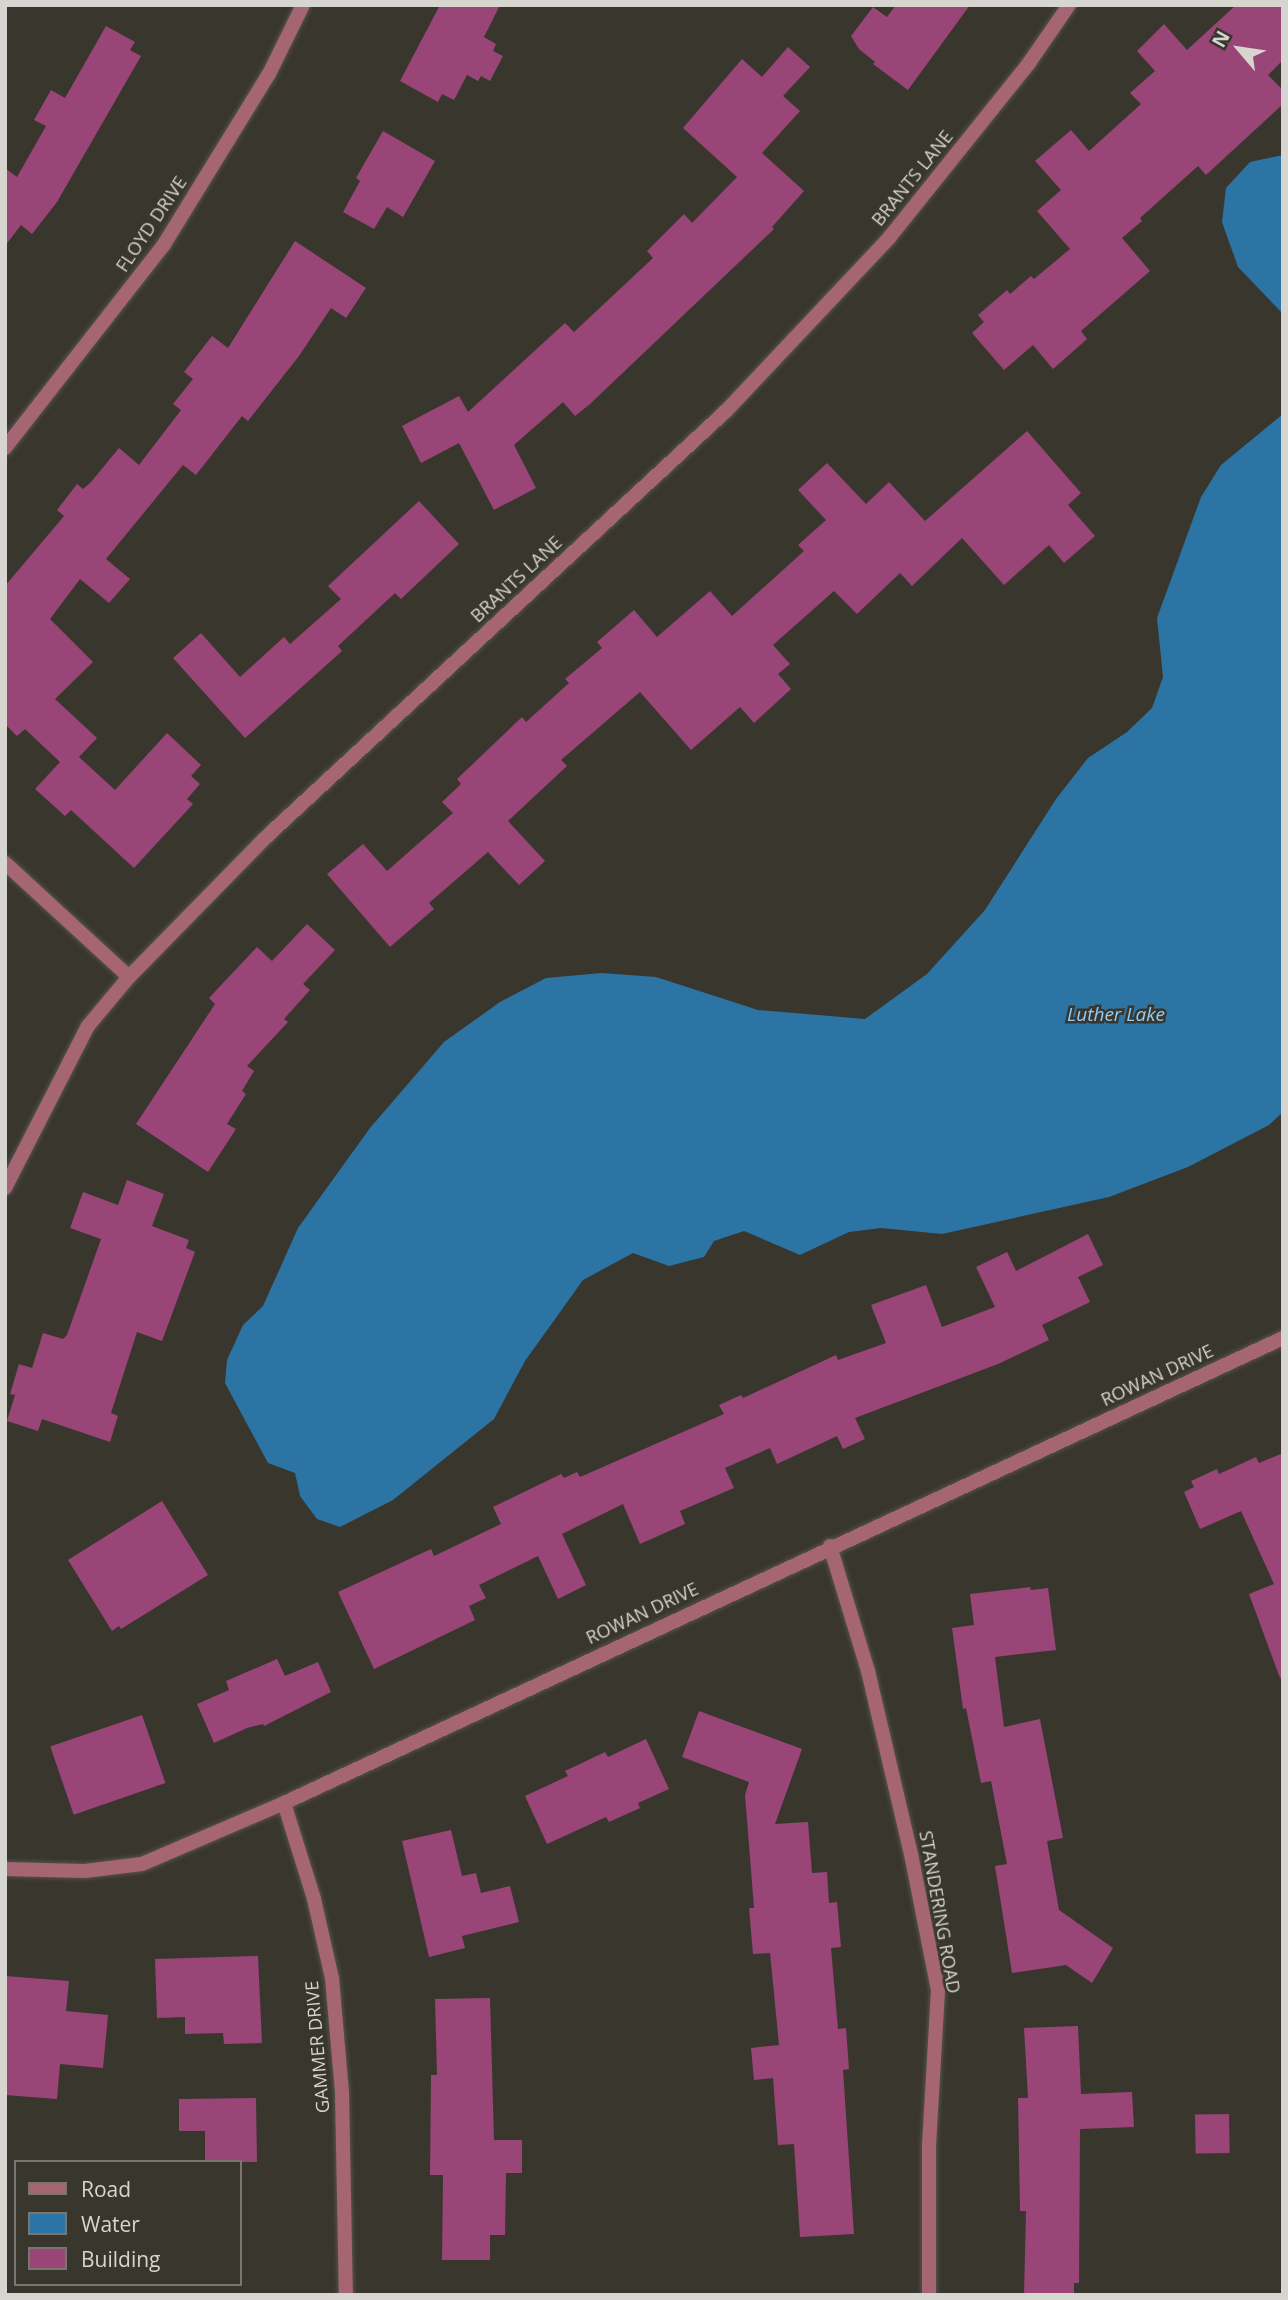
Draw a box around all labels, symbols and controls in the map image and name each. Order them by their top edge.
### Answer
north arrow [1204,14,1274,84]
text: N [1206,26,1236,52]
street label: BRANTS LANE [867,126,957,230]
street label: FLOYD DRIVE [111,172,191,276]
street label: BRANTS LANE [466,531,566,627]
water label: Luther Lake [1067,1004,1165,1026]
street label: ROWAN DRIVE [1097,1340,1217,1410]
street label: ROWAN DRIVE [582,1578,702,1648]
street label: STANDERING ROAD [915,1829,965,1995]
street label: GAMMER DRIVE [300,1980,334,2114]
legend [14,2160,242,2286]
text: Road [81,2175,131,2203]
text: Water [81,2210,140,2238]
text: Building [81,2245,160,2273]

